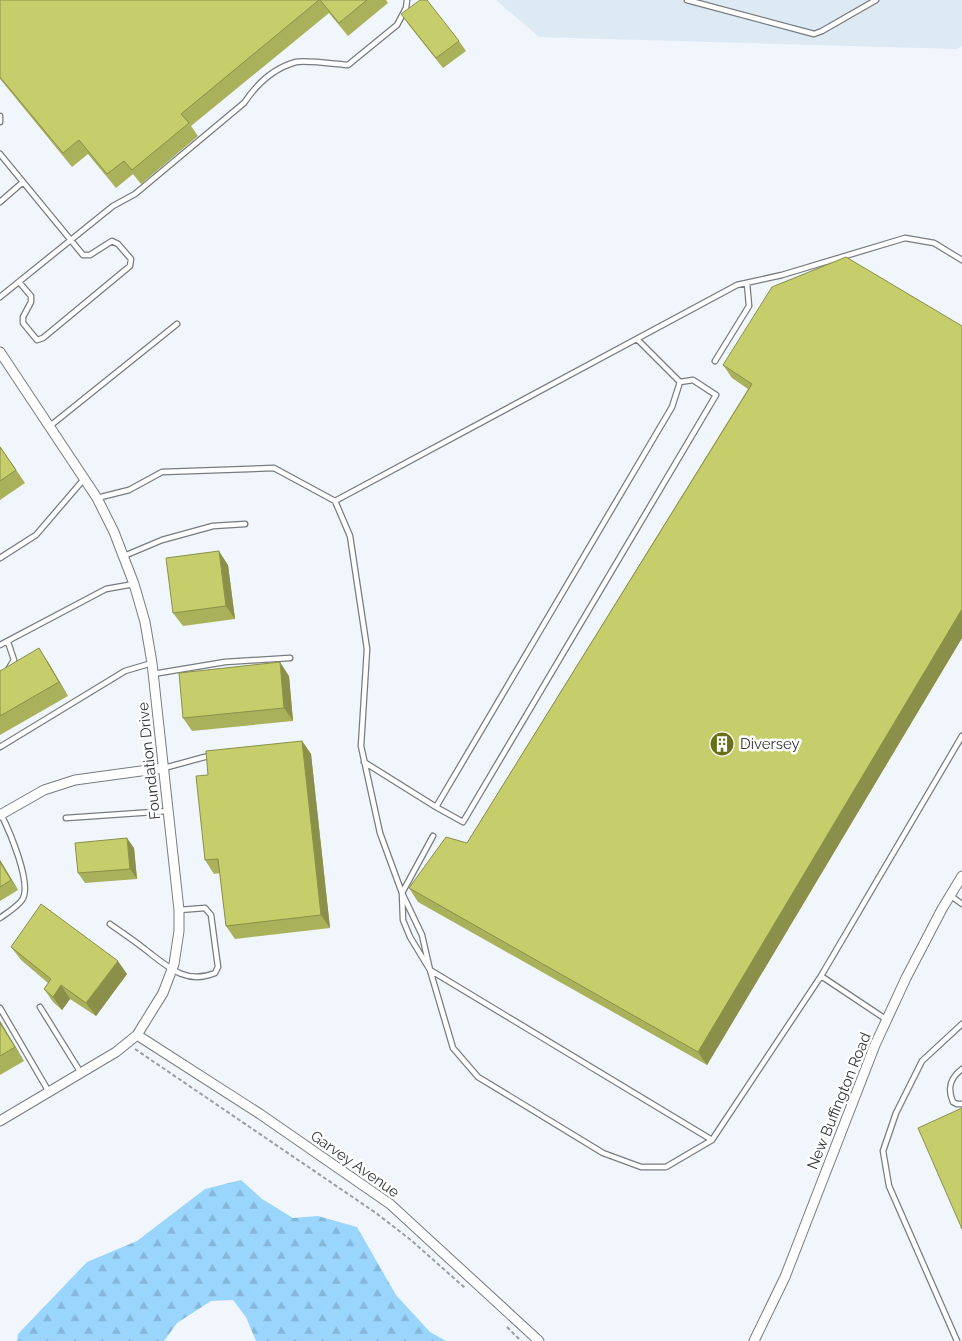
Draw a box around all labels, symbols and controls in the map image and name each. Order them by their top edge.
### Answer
street label: Foundation Drive [134,701,164,821]
building icon: Diversey [709,731,735,757]
place label: Diversey [740,735,800,753]
street label: New Buffington Road [803,1030,875,1172]
street label: Garvey Avenue [307,1127,403,1201]

